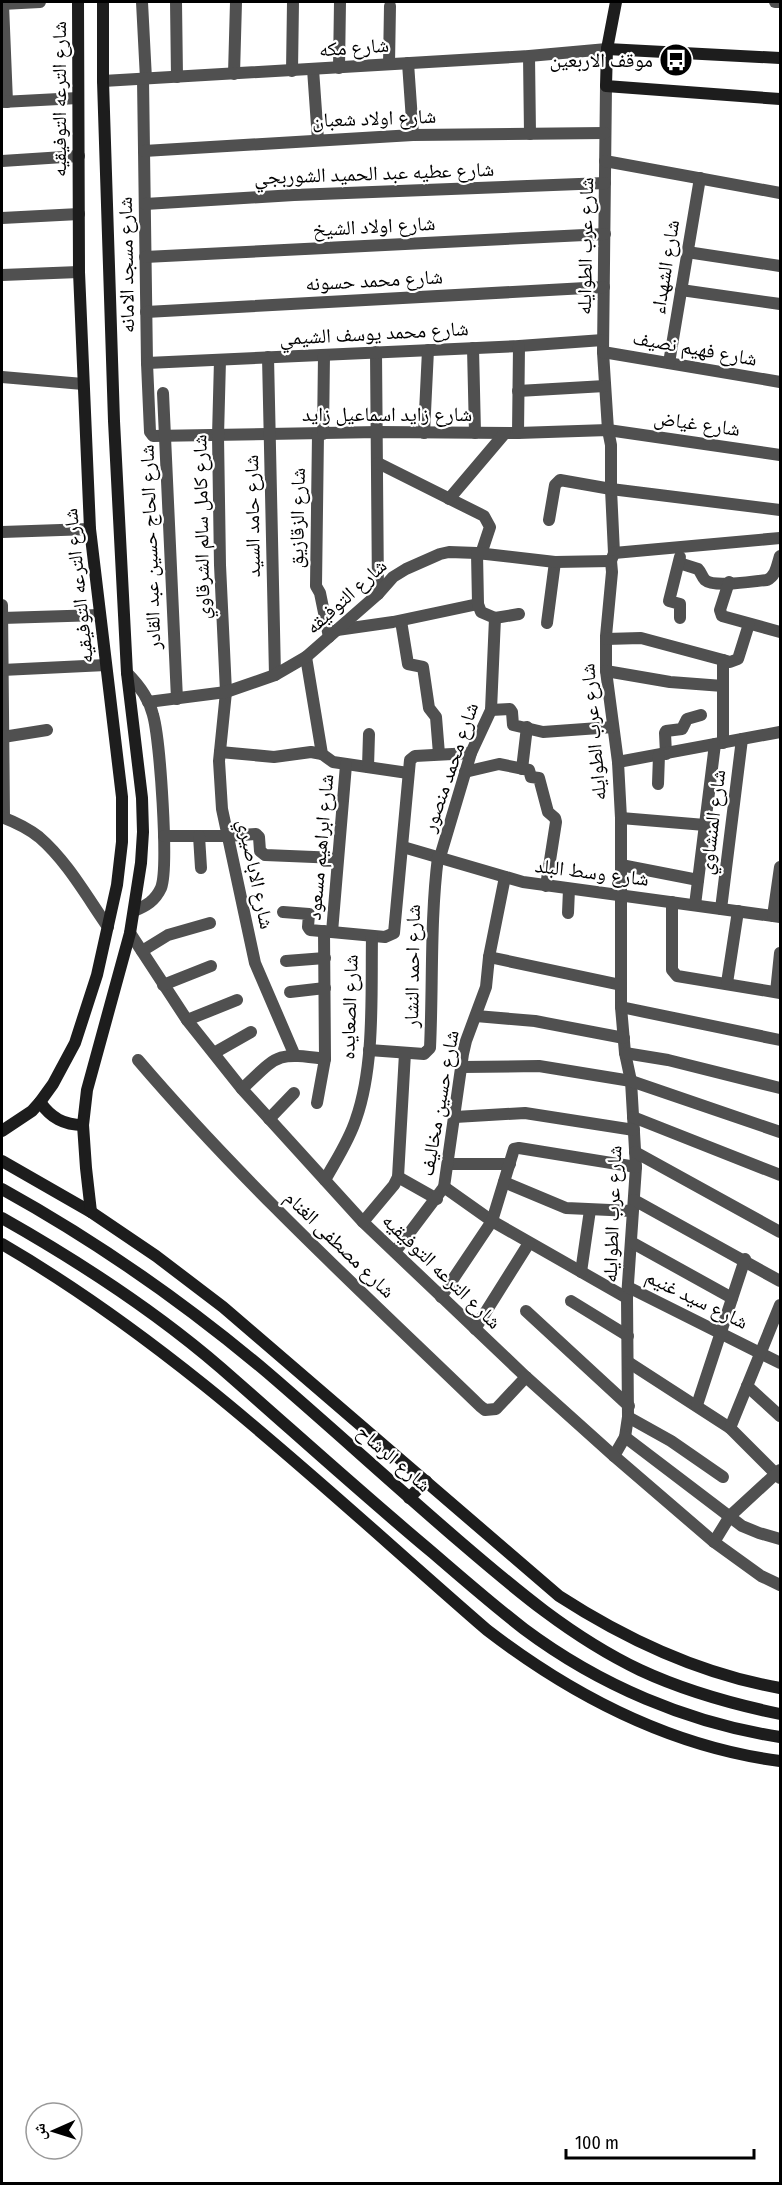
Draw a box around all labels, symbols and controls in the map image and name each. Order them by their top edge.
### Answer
street label: شارع الترعه التوفيقيه [47,21,72,177]
street label: شارع مكه [318,33,390,62]
bus stop icon: موقف الاربعين [658,42,694,78]
place label: موقف الاربعين [550,48,653,72]
street label: شارع اولاد شعبان [311,104,437,133]
street label: شارع عطيه عبد الحميد الشوربجي [253,157,495,193]
street label: شارع عرب الطوايله [572,177,599,315]
street label: شارع مسجد الامانه [113,197,140,333]
street label: شارع اولاد الشيخ [312,211,436,242]
street label: شارع الشهداء [646,218,685,316]
street label: شارع محمد حسونه [305,264,443,297]
street label: شارع محمد يوسف الشيمي [279,316,469,354]
street label: شارع فهيم نصيف [631,325,759,373]
street label: شارع زايد اسماعيل زايد [302,402,472,427]
street label: شارع غياض [652,405,742,442]
street label: شارع كامل سالم الشرقاوي [187,434,219,620]
street label: شارع الحاج حسين عبد القادر [134,444,167,651]
street label: شارع حامد السيد [239,454,266,578]
street label: شارع الزقازيق [284,467,311,569]
street label: شارع الترعه التوفيقيه [58,507,99,665]
street label: شارع التوفيقه [301,553,392,639]
street label: شارع عرب الطوايله [575,662,612,802]
street label: شارع محمد منصور [416,699,484,836]
street label: شارع المنشاوي [694,768,734,877]
street label: شارع ابراهيم مسعود [302,773,340,921]
street label: شارع الاباصيري [229,817,279,932]
street label: شارع وسط البلد [534,853,650,892]
street label: شارع احمد النشار [399,904,426,1029]
street label: شارع الصعايده [335,954,364,1060]
street label: شارع حسين مخاليف [414,1028,465,1178]
street label: شارع عرب الطوايله [598,1145,627,1283]
street label: شارع مصطفى الغنام [278,1185,400,1304]
street label: شارع الترعه التوفيقيه [377,1208,506,1335]
street label: شارع سيد غنيم [641,1264,752,1336]
street label: شارع الرشاح [351,1419,436,1498]
north arrow [24,2101,84,2161]
scale bar [566,2122,754,2160]
text: ش [30,2123,49,2141]
text: 100 m [575,2132,619,2154]

